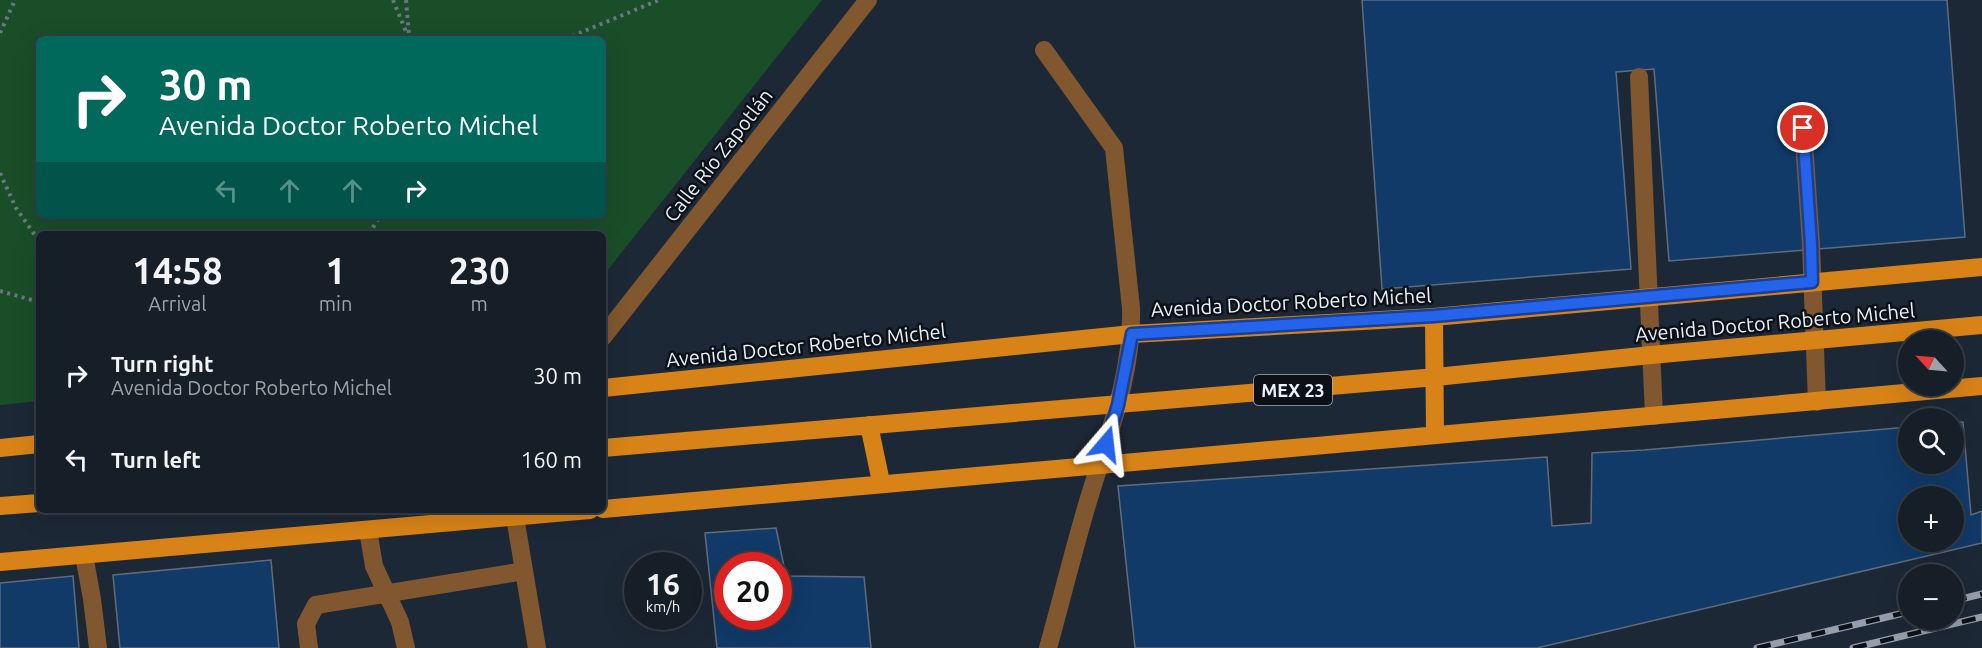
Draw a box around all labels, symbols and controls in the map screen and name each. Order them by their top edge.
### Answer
icon: right [60,60,138,138]
text: 30 m [159,61,253,108]
street label: Calle Río Zapotlán [659,84,777,226]
pin [1777,102,1828,153]
text: Avenida Doctor Roberto Michel [159,110,538,140]
icon: arrive [1786,111,1819,144]
icon: left [210,174,243,207]
icon: ahead [273,174,306,207]
icon: ahead [336,174,369,207]
icon: right [399,174,432,207]
text: 14:58 [132,250,222,291]
text: 1 [325,250,346,291]
text: 230 [449,250,510,291]
street label: Avenida Doctor Roberto Michel [1150,283,1432,321]
text: Arrival [148,292,207,315]
text: min [319,292,352,315]
text: m [471,292,488,315]
street label: Avenida Doctor Roberto Michel [1634,298,1916,346]
street label: Avenida Doctor Roberto Michel [665,319,947,371]
north arrow [1898,330,1964,396]
map controls [1898,330,1964,630]
text: Turn right [111,351,213,376]
icon: right [60,359,93,392]
text: 30 m [533,363,582,388]
road number: MEX 23 [1254,375,1332,405]
text: Avenida Doctor Roberto Michel [111,376,392,399]
button: search [1898,408,1964,474]
position arrow [1074,412,1138,476]
icon: left [60,443,93,476]
text: Turn left [111,447,201,472]
text: 160 m [521,447,582,472]
button: + [1898,486,1964,552]
speed limit sign: 20 [714,552,792,630]
button: − [1898,564,1964,630]
text: 16 [646,567,680,601]
text: km/h [646,598,680,615]

